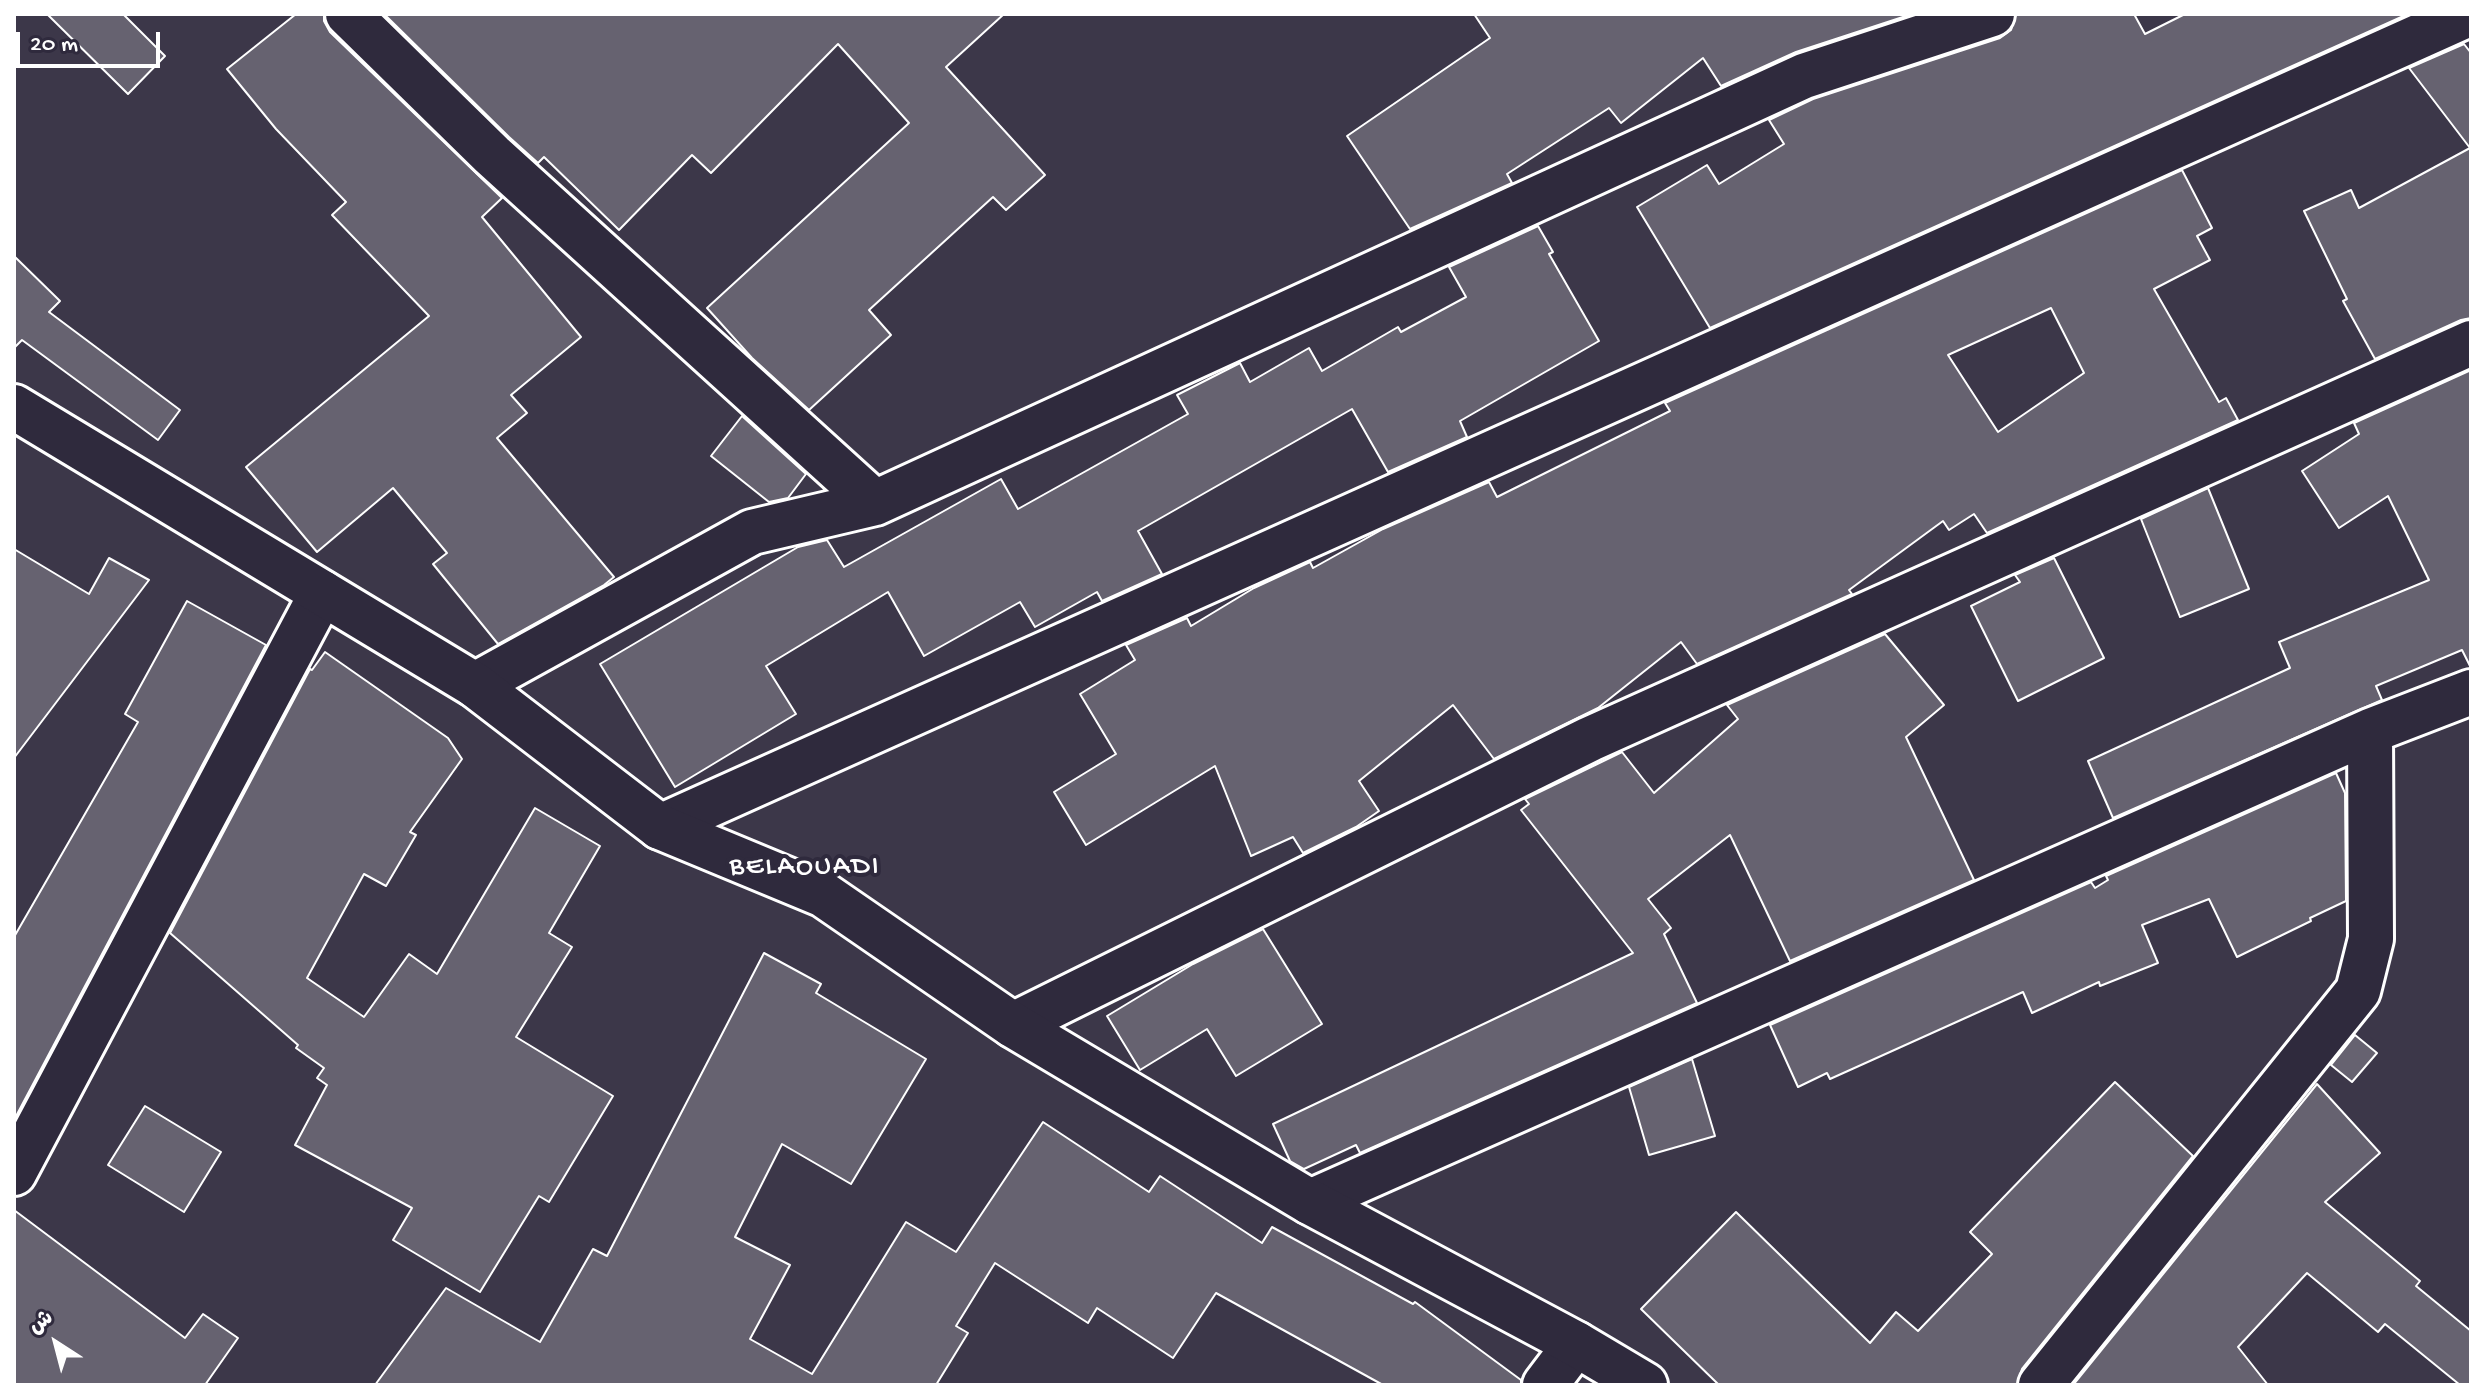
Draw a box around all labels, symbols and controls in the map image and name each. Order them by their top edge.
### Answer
scale bar [20,16,164,66]
text: 20 m [30,31,78,60]
district label: BELAOUADI [729,852,881,886]
north arrow [16,1303,96,1383]
text: ش [24,1306,59,1341]

